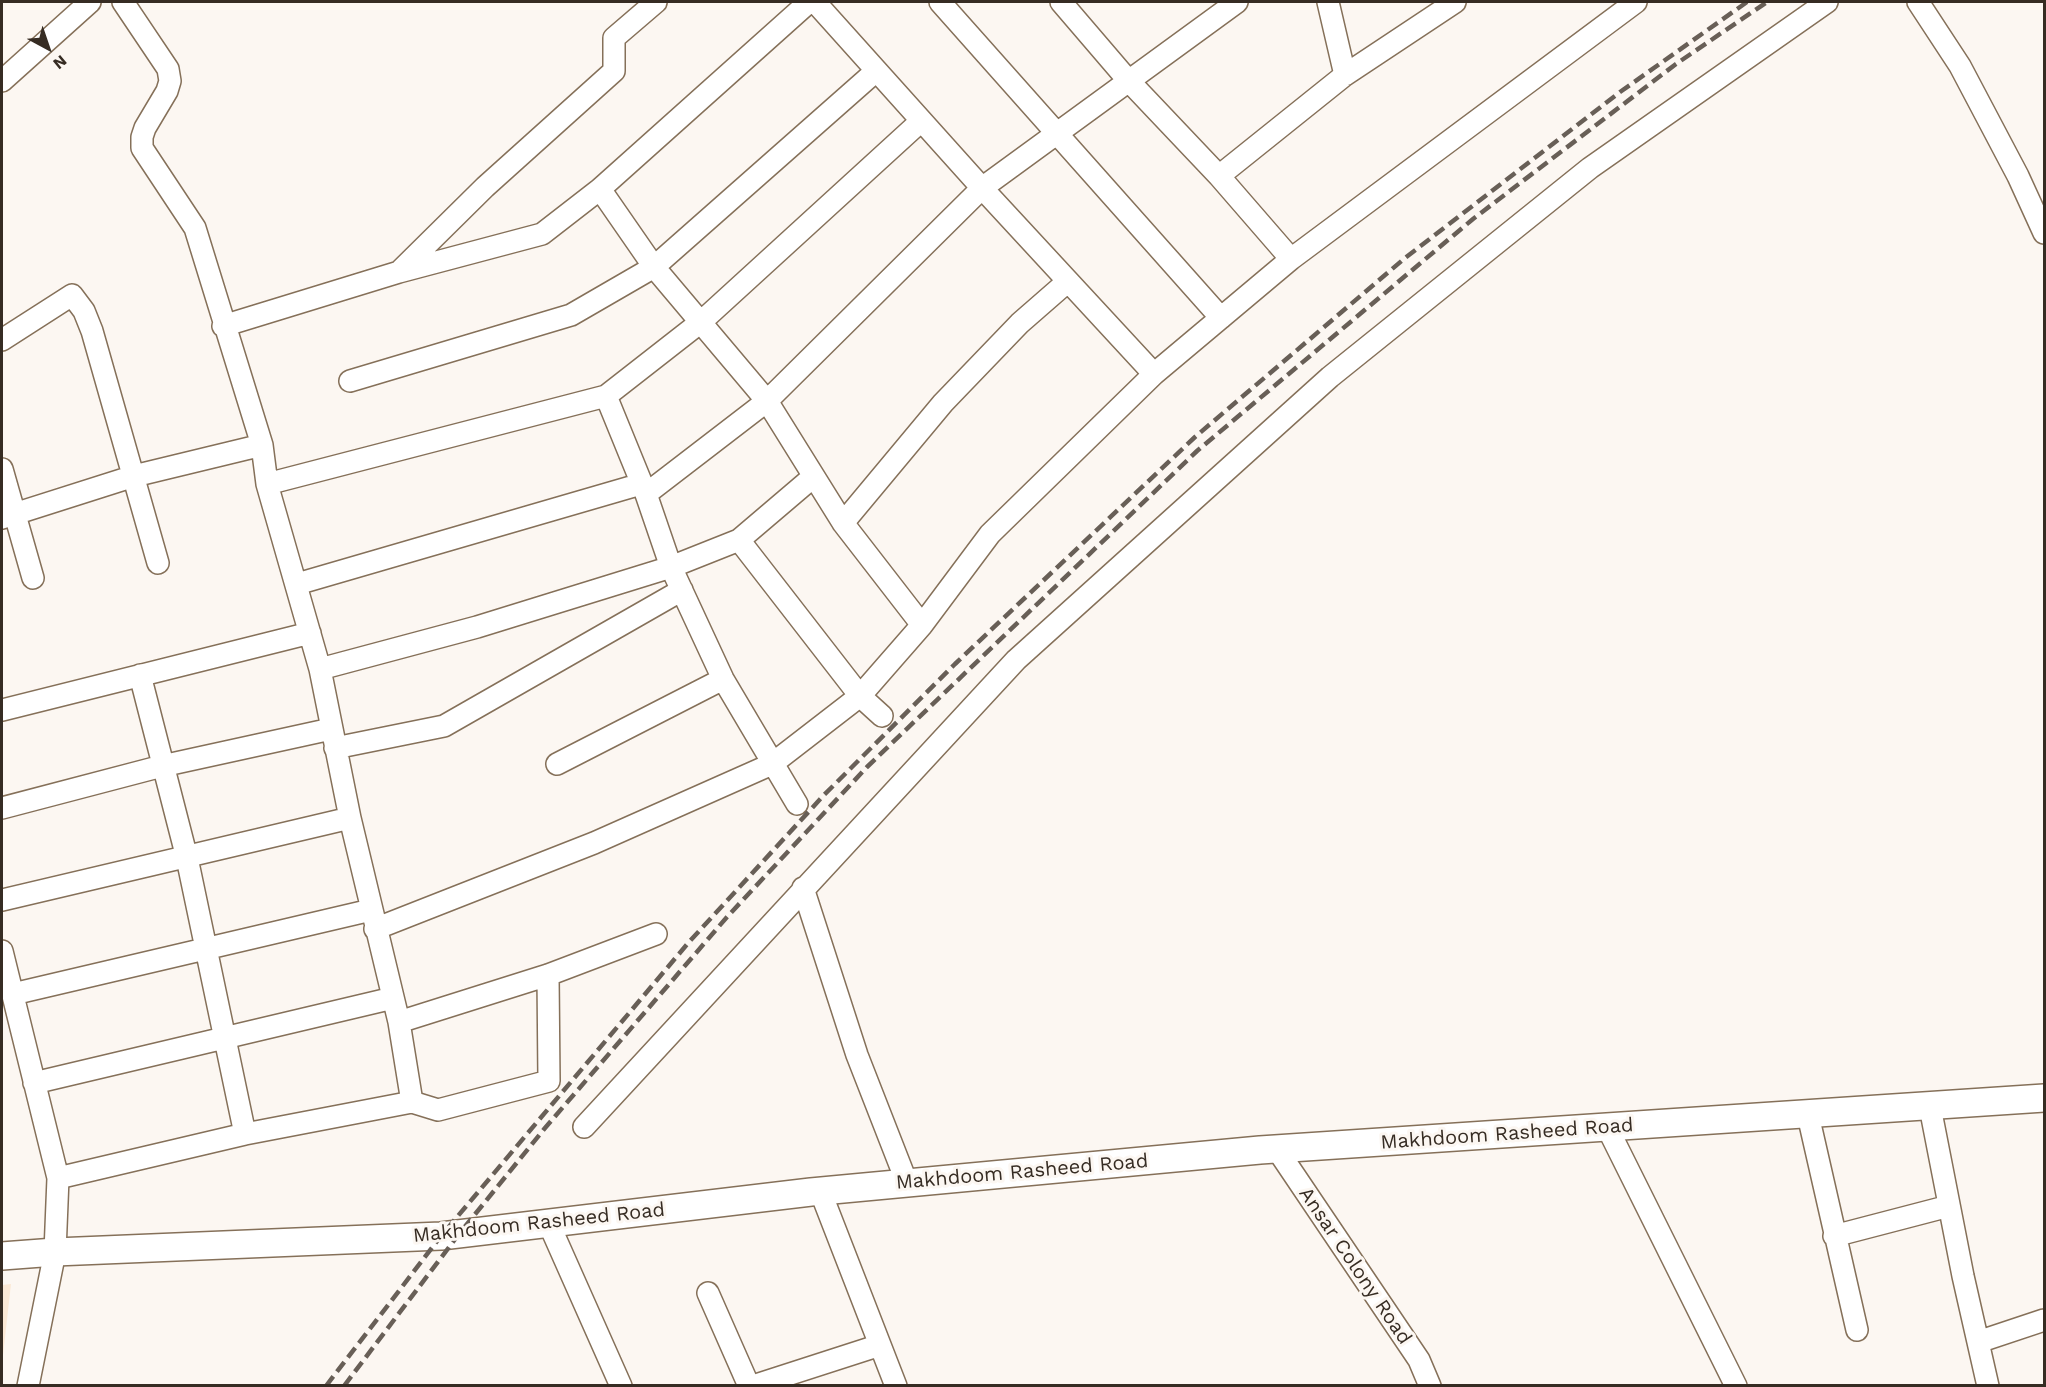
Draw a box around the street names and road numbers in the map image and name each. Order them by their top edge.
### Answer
street label: Makhdoom Rasheed Road [1380,1113,1634,1155]
street label: Makhdoom Rasheed Road [895,1149,1149,1195]
street label: Ansar Colony Road [1294,1183,1416,1349]
street label: Makhdoom Rasheed Road [412,1198,666,1248]

